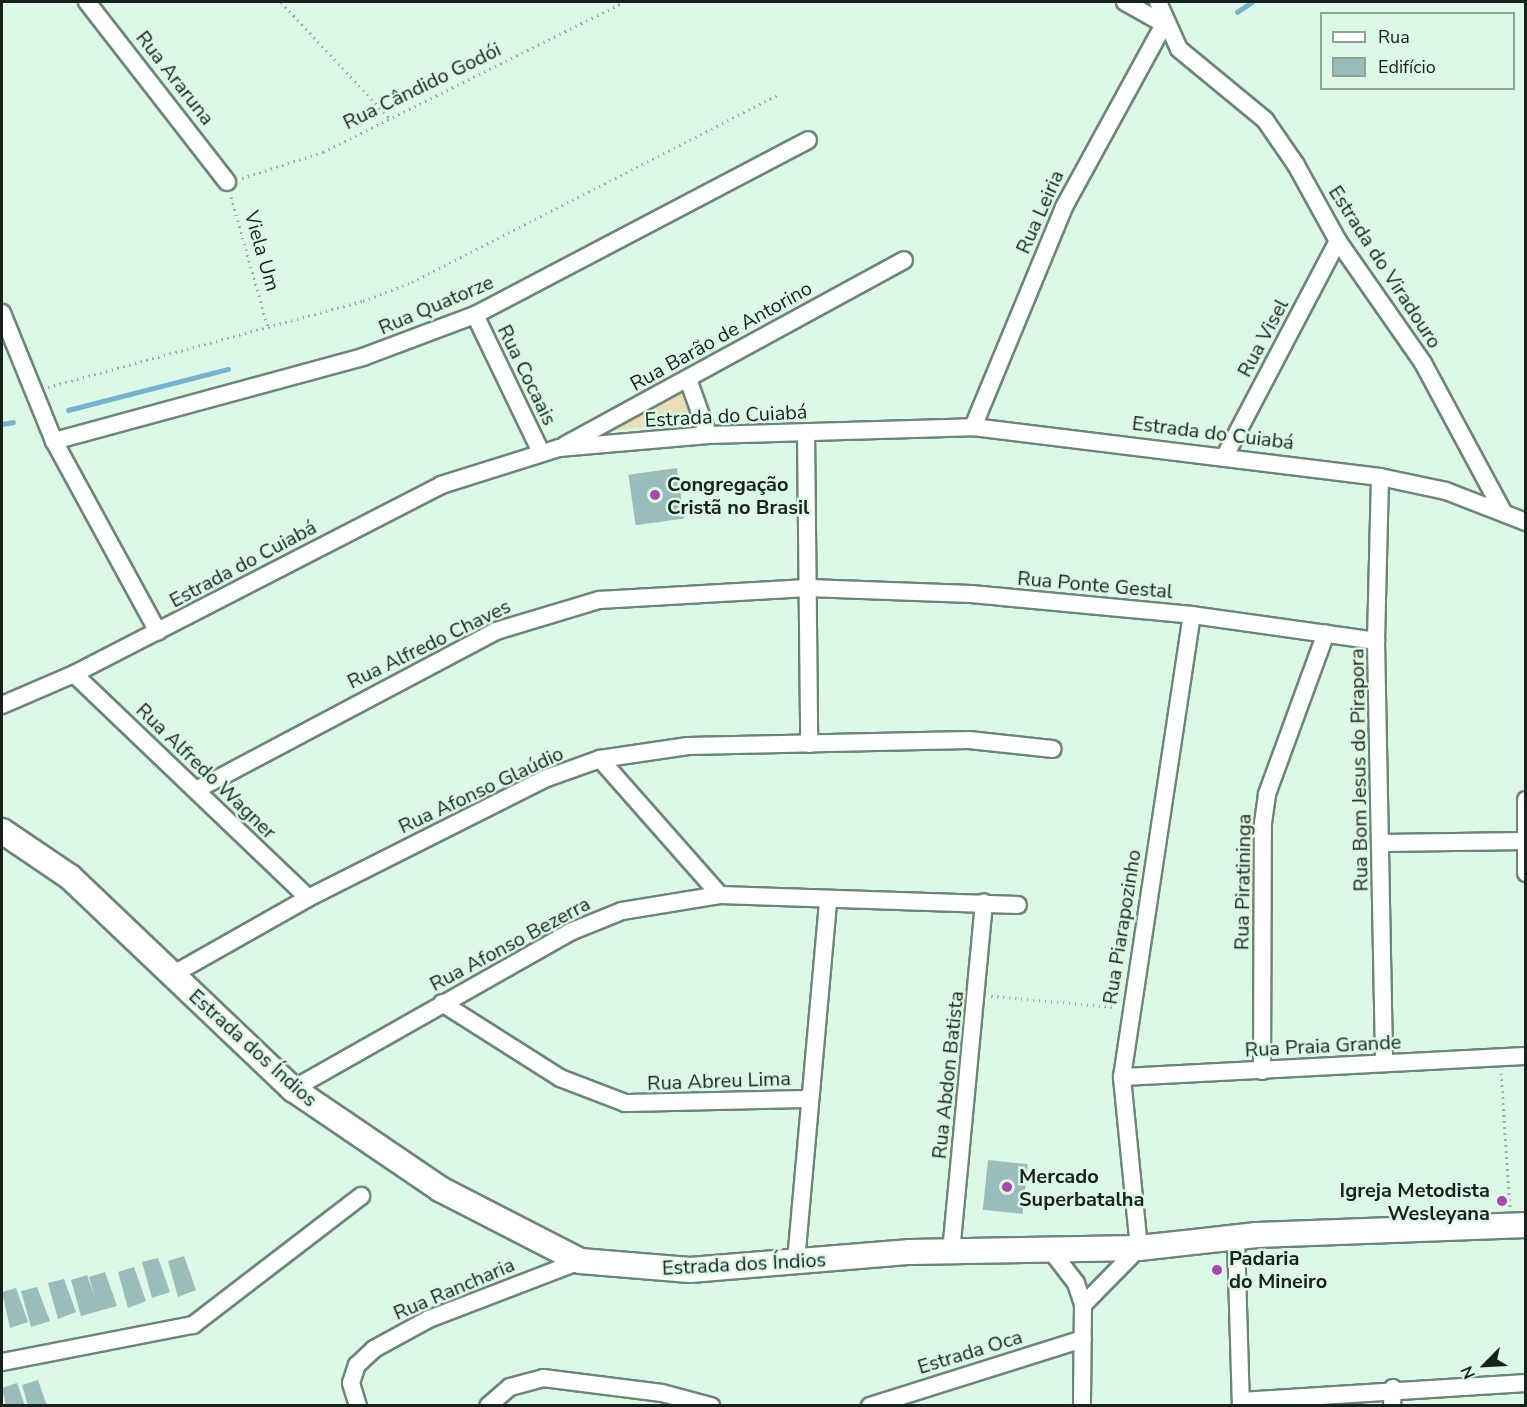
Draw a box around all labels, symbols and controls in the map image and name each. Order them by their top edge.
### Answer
legend [1320,12,1515,90]
text: Rua [1378,25,1410,49]
street label: Rua Araruna [131,26,219,130]
street label: Rua Cândido Godói [339,37,505,135]
text: Edifício [1378,55,1436,79]
street label: Rua Leiria [1011,167,1069,257]
street label: Estrada do Viradouro [1323,181,1447,353]
street label: Viela Um [239,208,285,294]
street label: Rua Quatorze [375,270,497,340]
street label: Rua Barão de Antorino [626,276,816,396]
street label: Rua Visel [1232,295,1294,381]
street label: Rua Cocaais [492,321,562,429]
street label: Estrada do Cuiabá [644,400,808,432]
street label: Estrada do Cuiabá [1131,411,1295,455]
place label: Congregação Cristã no Brasil [667,472,809,519]
marker: Congregação Cristã no Brasil [648,488,662,502]
street label: Estrada do Cuiabá [165,515,321,613]
street label: Rua Ponte Gestal [1016,566,1174,604]
street label: Rua Alfredo Chaves [343,594,515,694]
street label: Rua Bom Jesus do Pirapora [1345,648,1373,892]
street label: Rua Alfredo Wagner [131,698,281,844]
street label: Rua Afonso Glaúdio [395,741,567,839]
street label: Rua Piratininga [1230,813,1256,951]
street label: Rua Piarapozinho [1098,848,1146,1006]
street label: Rua Afonso Bezerra [426,892,594,996]
street label: Estrada dos Índios [184,984,322,1112]
street label: Rua Abdon Batista [927,990,969,1160]
street label: Rua Praia Grande [1244,1030,1402,1062]
street label: Rua Abreu Lima [647,1066,791,1096]
place label: Mercado Superbatalha [1019,1164,1144,1211]
place label: Igreja Metodista Wesleyana [1340,1178,1490,1225]
marker: Mercado Superbatalha [1000,1180,1014,1194]
marker: Igreja Metodista Wesleyana [1495,1194,1509,1208]
place label: Padaria do Mineiro [1229,1246,1327,1293]
street label: Estrada dos Índios [661,1248,827,1280]
street label: Rua Rancharia [390,1253,518,1325]
marker: Padaria do Mineiro [1210,1263,1224,1277]
street label: Estrada Oca [915,1325,1025,1379]
north arrow [1455,1335,1515,1395]
text: N [1456,1362,1481,1382]

